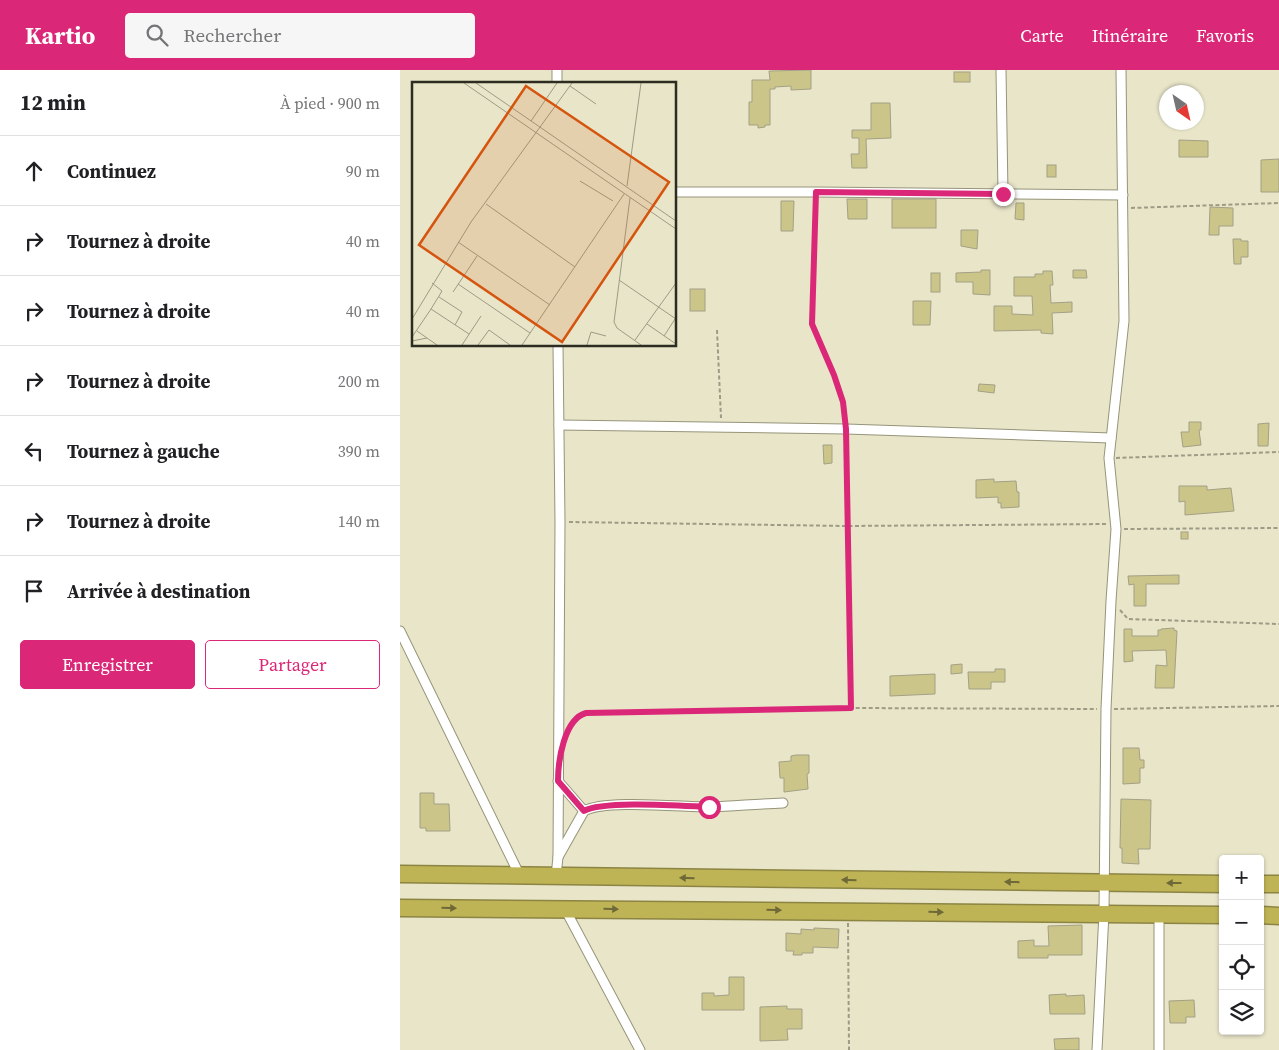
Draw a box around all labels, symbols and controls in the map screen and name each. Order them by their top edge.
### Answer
search box [125,13,475,58]
text: Kartio [25,19,95,52]
icon: search [143,21,171,49]
text: Rechercher [183,22,281,48]
text: Carte [1020,23,1064,48]
text: Itinéraire [1092,23,1168,48]
text: Favoris [1196,23,1254,48]
inset map [412,82,676,346]
north arrow [1159,85,1204,130]
text: 12 min [20,88,86,117]
text: À pied · 900 m [280,92,380,114]
icon: ahead [20,157,48,185]
text: Continuez [67,158,156,184]
text: 90 m [346,160,380,182]
route end [992,183,1015,206]
icon: right [20,227,48,255]
text: Tournez à droite [67,228,210,254]
text: 40 m [346,230,380,252]
icon: right [20,297,48,325]
text: Tournez à droite [67,298,210,324]
text: 40 m [346,300,380,322]
icon: right [20,367,48,395]
text: Tournez à droite [67,368,210,394]
text: 200 m [338,370,380,392]
icon: left [20,437,48,465]
text: Tournez à gauche [67,438,220,464]
text: 390 m [338,440,380,462]
icon: right [20,507,48,535]
text: Tournez à droite [67,508,210,534]
text: 140 m [338,510,380,532]
icon: arrive [20,577,48,605]
text: Arrivée à destination [67,578,250,604]
button: Enregistrer [20,640,195,689]
button: Partager [205,640,380,689]
route start [698,796,721,819]
map controls [1219,855,1264,1035]
button: + [1219,855,1264,900]
one-way arrow [678,874,694,882]
one-way arrow [841,876,857,884]
one-way arrow [1003,878,1019,886]
one-way arrow [1166,879,1182,887]
button: − [1219,900,1264,945]
one-way arrow [441,904,457,912]
one-way arrow [603,905,619,913]
one-way arrow [766,906,782,914]
one-way arrow [928,908,944,916]
button: locate [1219,945,1264,990]
button: layers [1219,990,1264,1035]

